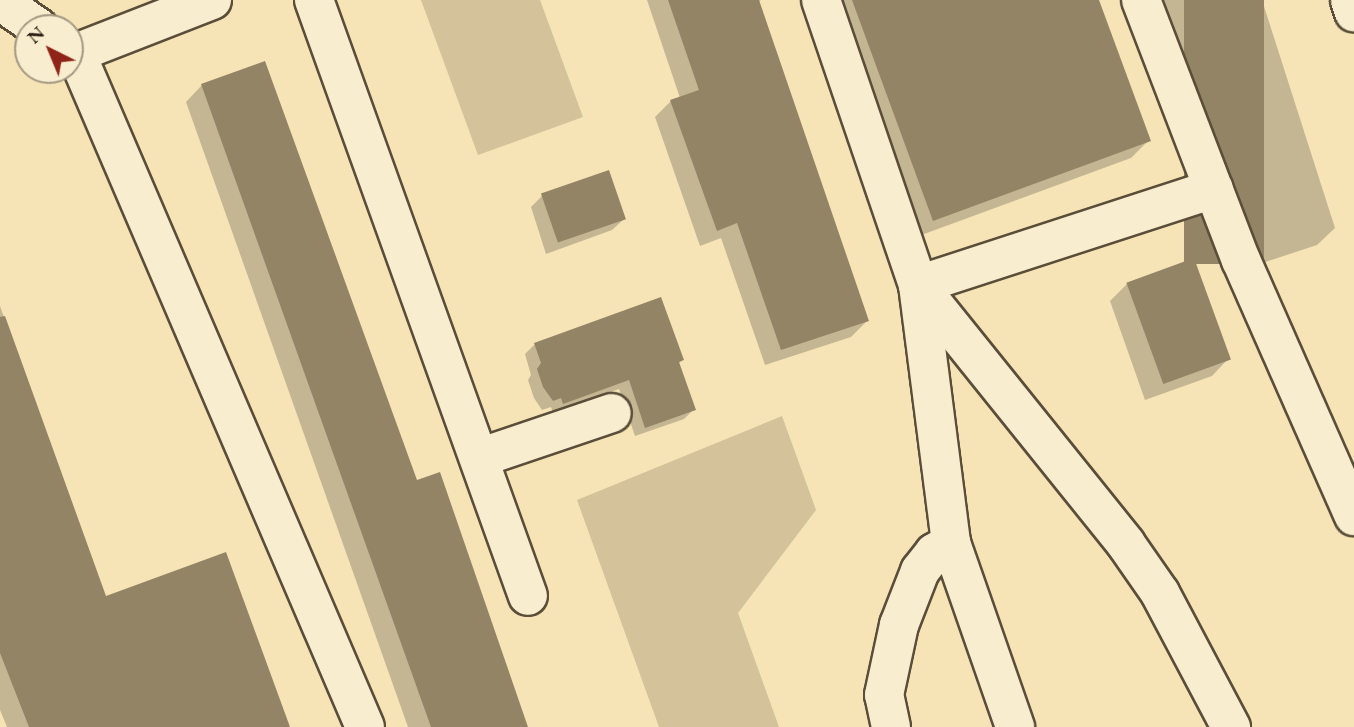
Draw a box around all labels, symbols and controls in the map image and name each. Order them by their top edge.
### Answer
north arrow [14,14,84,84]
text: N [22,20,50,49]

